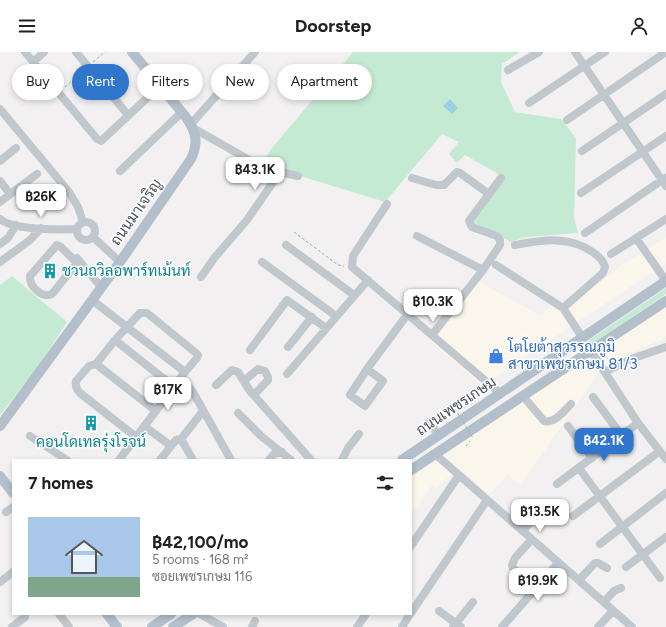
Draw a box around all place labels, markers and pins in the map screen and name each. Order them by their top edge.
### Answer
pin: ฿43.1K [222,157,288,191]
pin: ฿26K [17,184,65,218]
place label: ชวนถวิลอพาร์ทเม้นท์ [62,261,191,280]
building icon: ชวนถวิลอพาร์ทเม้นท์ [41,262,59,280]
pin: ฿10.3K [400,289,466,323]
place label: โตโยต้าสุวรรณภูมิ สาขาเพชรเกษม 81/3 [507,337,638,373]
shop icon: โตโยต้าสุวรรณภูมิ สาขาเพชรเกษม 81/3 [487,347,505,365]
pin: ฿17K [144,377,192,411]
building icon: คอนโดเทลรุ่งโรจน์ [82,414,100,432]
pin: ฿42.1K [571,428,637,462]
place label: คอนโดเทลรุ่งโรจน์ [36,432,146,453]
pin: ฿13.5K [507,499,573,533]
pin: ฿19.9K [505,568,571,602]

